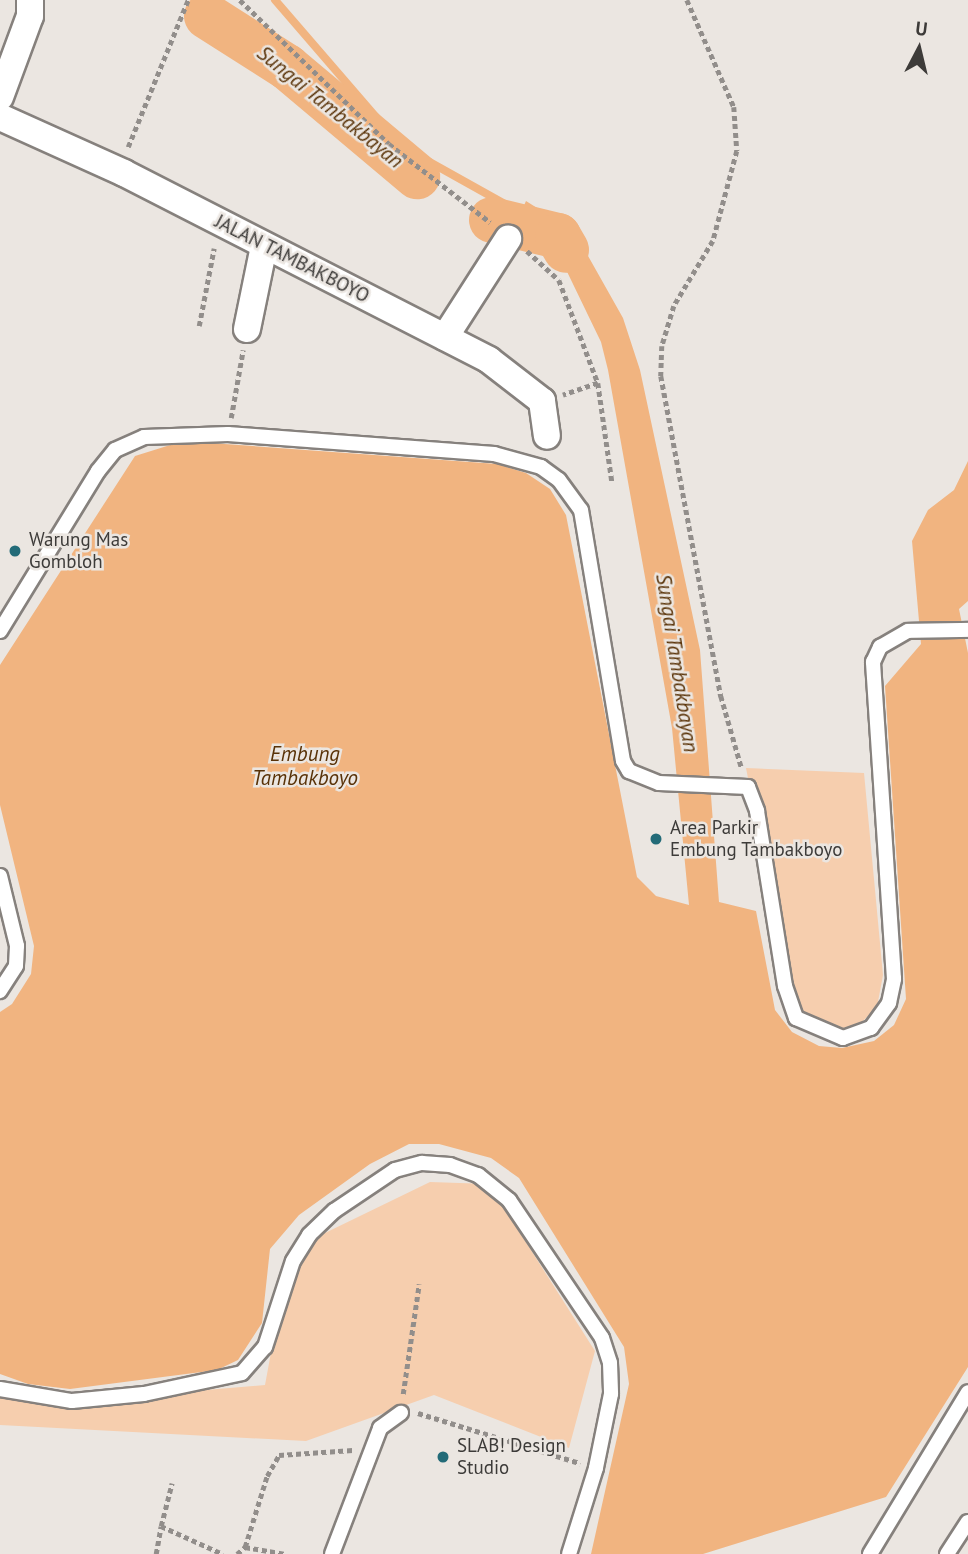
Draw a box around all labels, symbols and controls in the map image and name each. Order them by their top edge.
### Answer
north arrow [884,14,954,84]
text: U [914,16,929,41]
water label: Sungai Tambakbayan [252,40,408,174]
street label: JALAN TAMBAKBOYO [211,210,373,308]
place label: Warung Mas Gombloh [29,529,128,573]
marker: Warung Mas Gombloh [7,543,23,559]
water label: Sungai Tambakbayan [650,572,704,754]
water label: Embung Tambakboyo [252,741,358,791]
place label: Area Parkir Embung Tambakboyo [670,817,843,861]
marker: Area Parkir Embung Tambakboyo [648,831,664,847]
place label: SLAB! Design Studio [457,1435,566,1479]
marker: SLAB! Design Studio [435,1449,451,1465]

